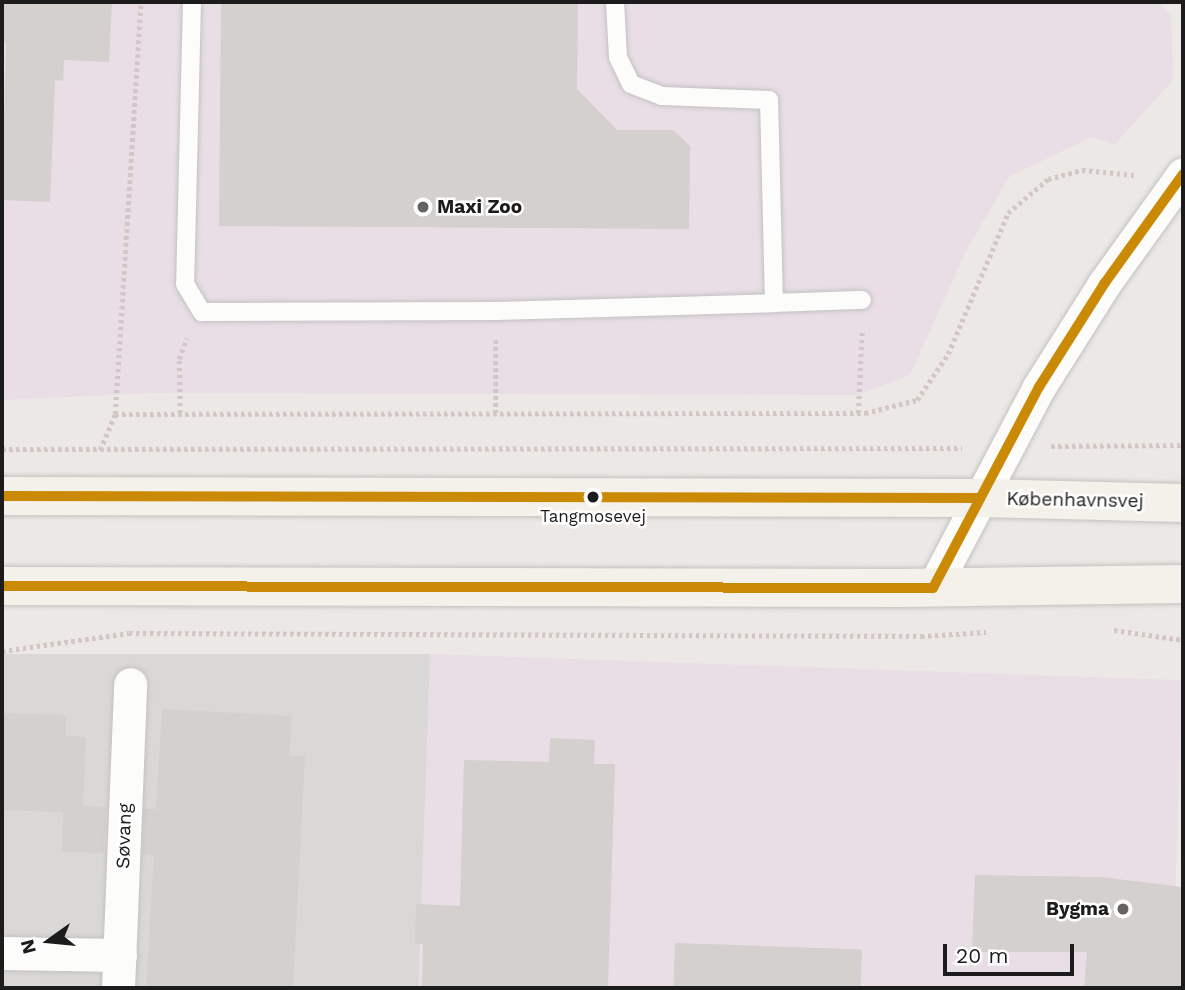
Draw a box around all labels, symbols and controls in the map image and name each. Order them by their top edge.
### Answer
place label: Maxi Zoo [437,196,522,218]
marker: Maxi Zoo [415,199,431,215]
street label: Københavnsvej [1006,487,1144,513]
marker: Tangmosevej [586,490,600,504]
place label: Tangmosevej [540,507,646,527]
street label: Søvang [111,803,137,869]
place label: Bygma [1046,898,1109,920]
marker: Bygma [1115,901,1131,917]
north arrow [14,906,84,976]
scale bar [947,930,1078,974]
text: N [15,937,41,956]
text: 20 m [956,943,1008,968]

